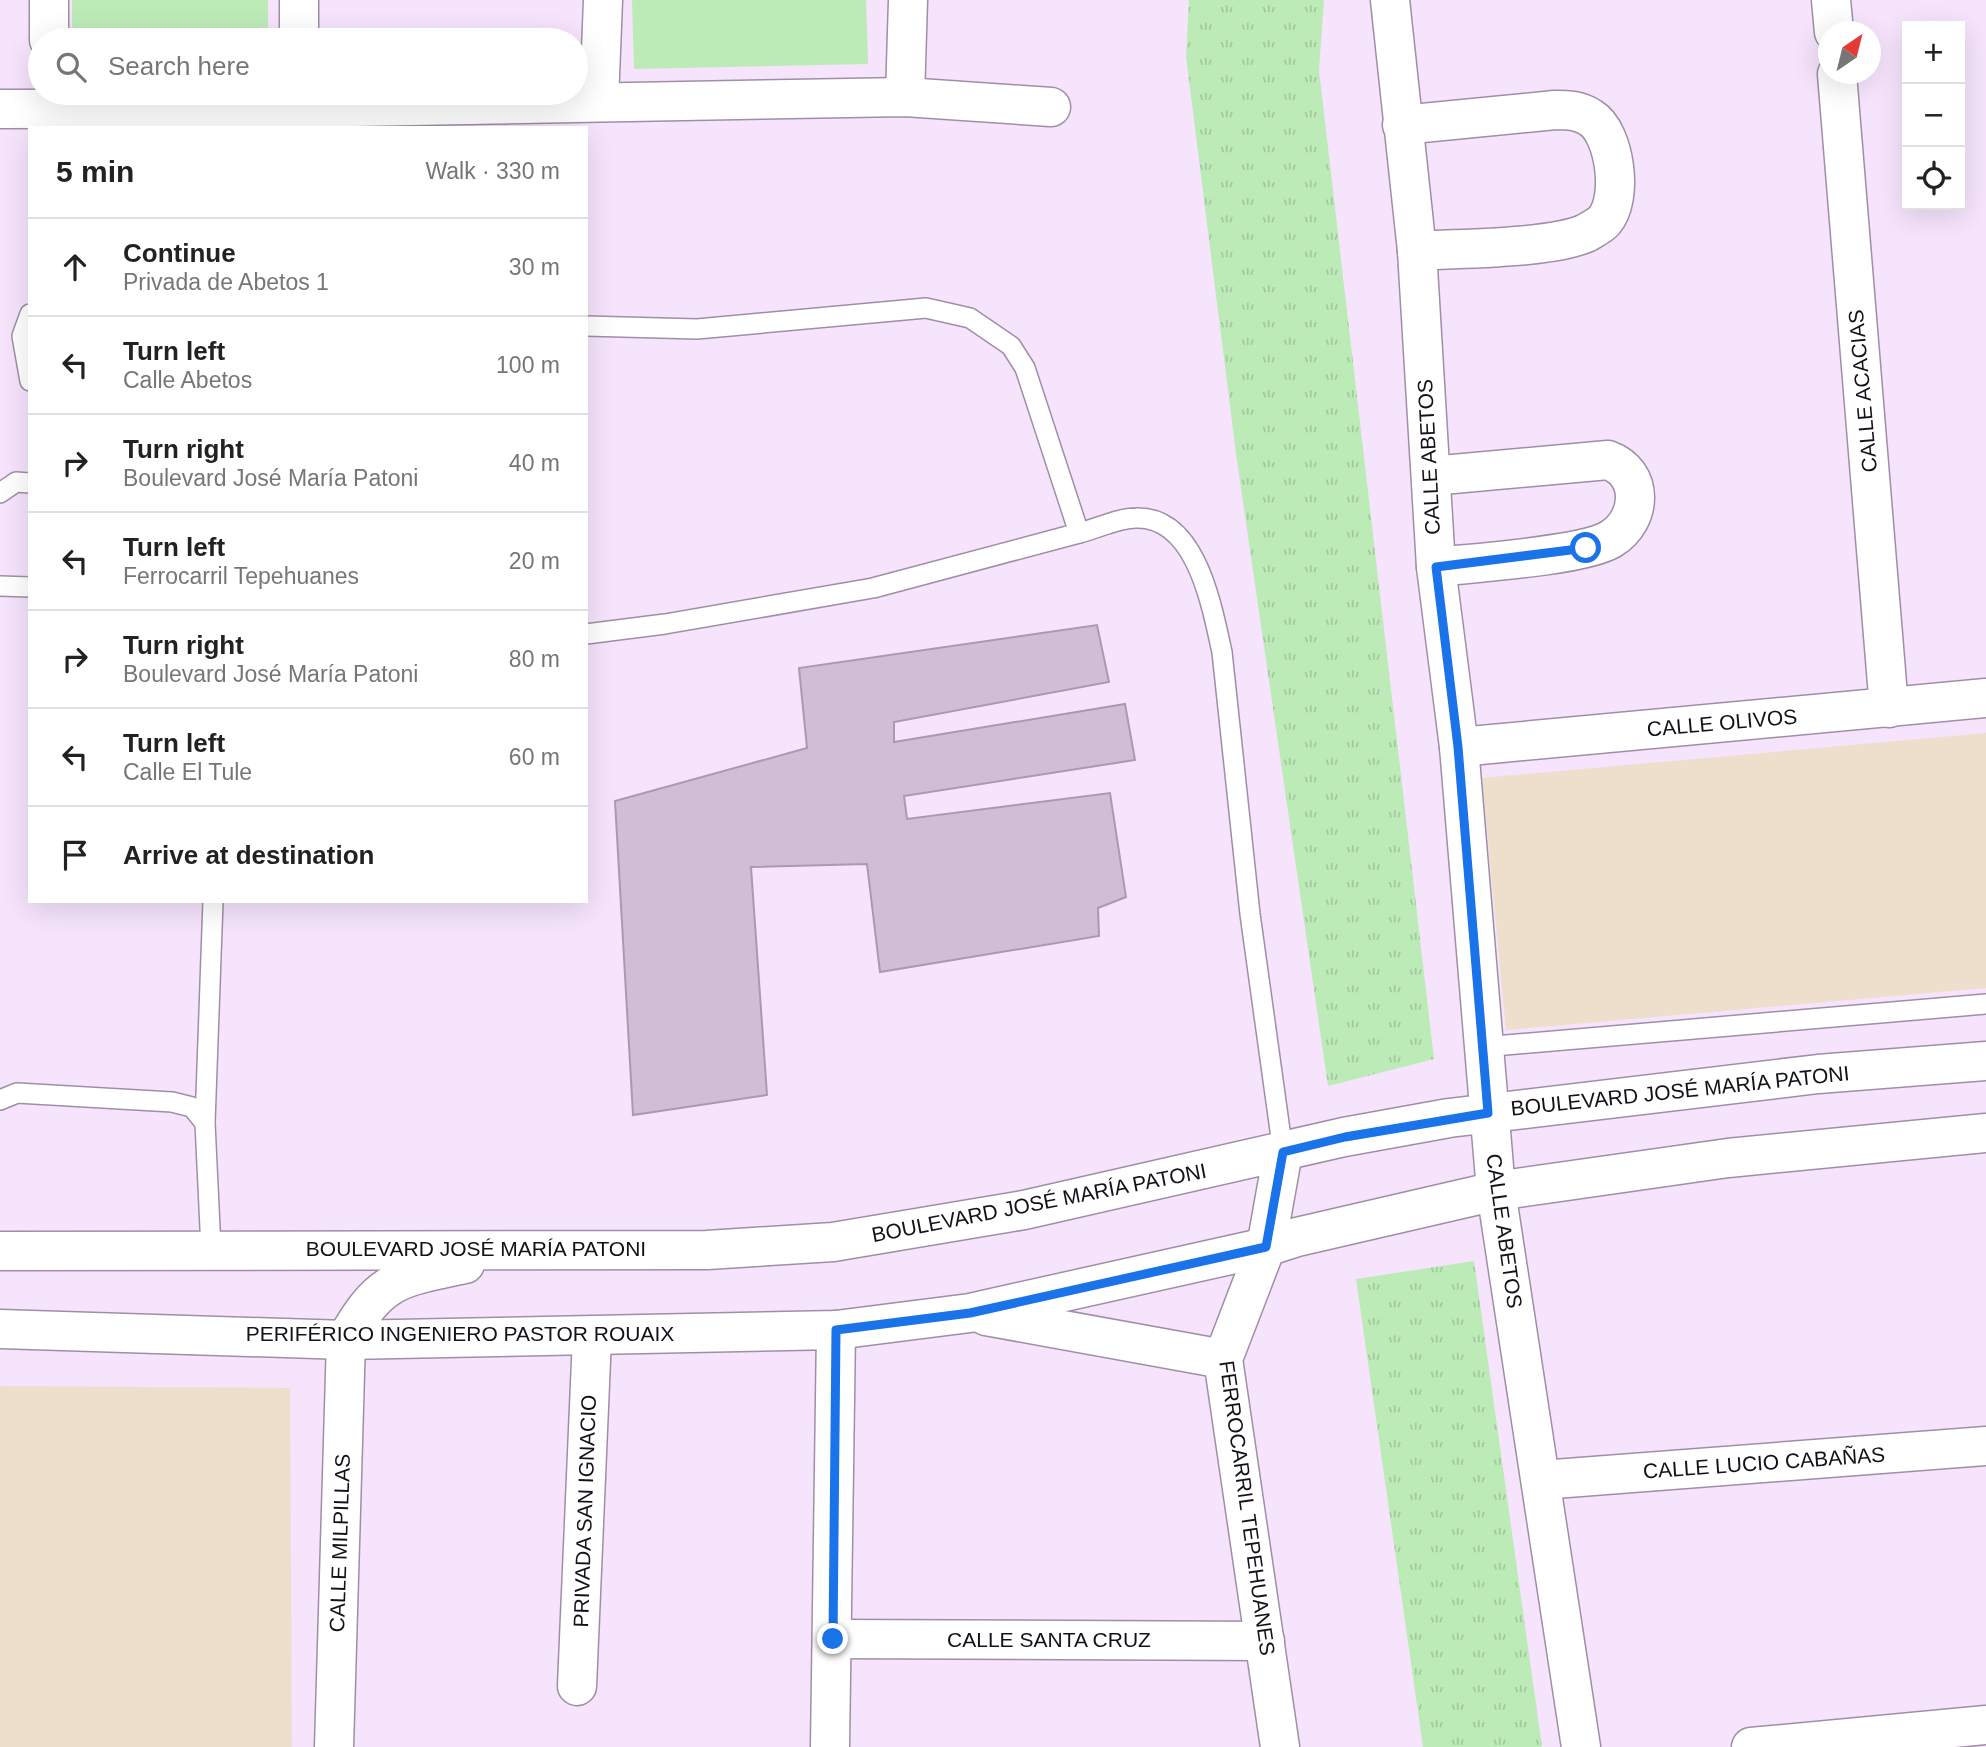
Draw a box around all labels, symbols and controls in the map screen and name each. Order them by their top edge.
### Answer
north arrow [1818,21,1881,84]
map controls [1902,21,1965,210]
button: + [1902,21,1965,84]
search box [28,28,588,105]
icon: search [52,48,90,86]
text: Search here [108,51,250,81]
button: − [1902,84,1965,147]
button: locate [1902,147,1965,210]
text: 5 min [56,155,134,188]
text: Walk · 330 m [425,158,560,184]
text: Continue [123,238,236,268]
icon: ahead [56,248,94,286]
text: 30 m [509,254,560,280]
text: Privada de Abetos 1 [123,269,329,295]
street label: CALLE ACACIAS [1844,309,1881,473]
text: Turn left [123,336,225,366]
icon: left [56,346,94,384]
text: 100 m [496,352,560,378]
text: Calle Abetos [123,367,252,393]
street label: CALLE ABETOS [1413,379,1444,536]
text: Turn right [123,434,244,464]
icon: right [56,444,94,482]
text: 40 m [509,450,560,476]
text: Boulevard José María Patoni [123,465,418,491]
text: Turn left [123,532,225,562]
route start [1570,532,1601,563]
icon: left [56,542,94,580]
text: 20 m [509,548,560,574]
text: Ferrocarril Tepehuanes [123,563,359,589]
text: Turn right [123,630,244,660]
icon: right [56,640,94,678]
text: 80 m [509,646,560,672]
text: Boulevard José María Patoni [123,661,418,687]
street label: CALLE OLIVOS [1646,704,1798,741]
text: Turn left [123,728,225,758]
icon: left [56,738,94,776]
text: 60 m [509,744,560,770]
text: Calle El Tule [123,759,252,785]
icon: arrive [56,836,94,874]
text: Arrive at destination [123,840,374,870]
street label: BOULEVARD JOSÉ MARÍA PATONI [1509,1061,1850,1120]
street label: CALLE ABETOS [1482,1152,1527,1310]
street label: BOULEVARD JOSÉ MARÍA PATONI [870,1159,1208,1246]
street label: BOULEVARD JOSÉ MARÍA PATONI [306,1237,646,1260]
street label: PERIFÉRICO INGENIERO PASTOR ROUAIX [246,1322,674,1345]
street label: FERROCARRIL TEPEHUANES [1215,1359,1280,1657]
street label: PRIVADA SAN IGNACIO [569,1394,600,1628]
street label: CALLE LUCIO CABAÑAS [1642,1443,1886,1482]
street label: CALLE MILPILLAS [325,1453,354,1633]
route end [817,1623,848,1654]
street label: CALLE SANTA CRUZ [947,1628,1151,1651]

